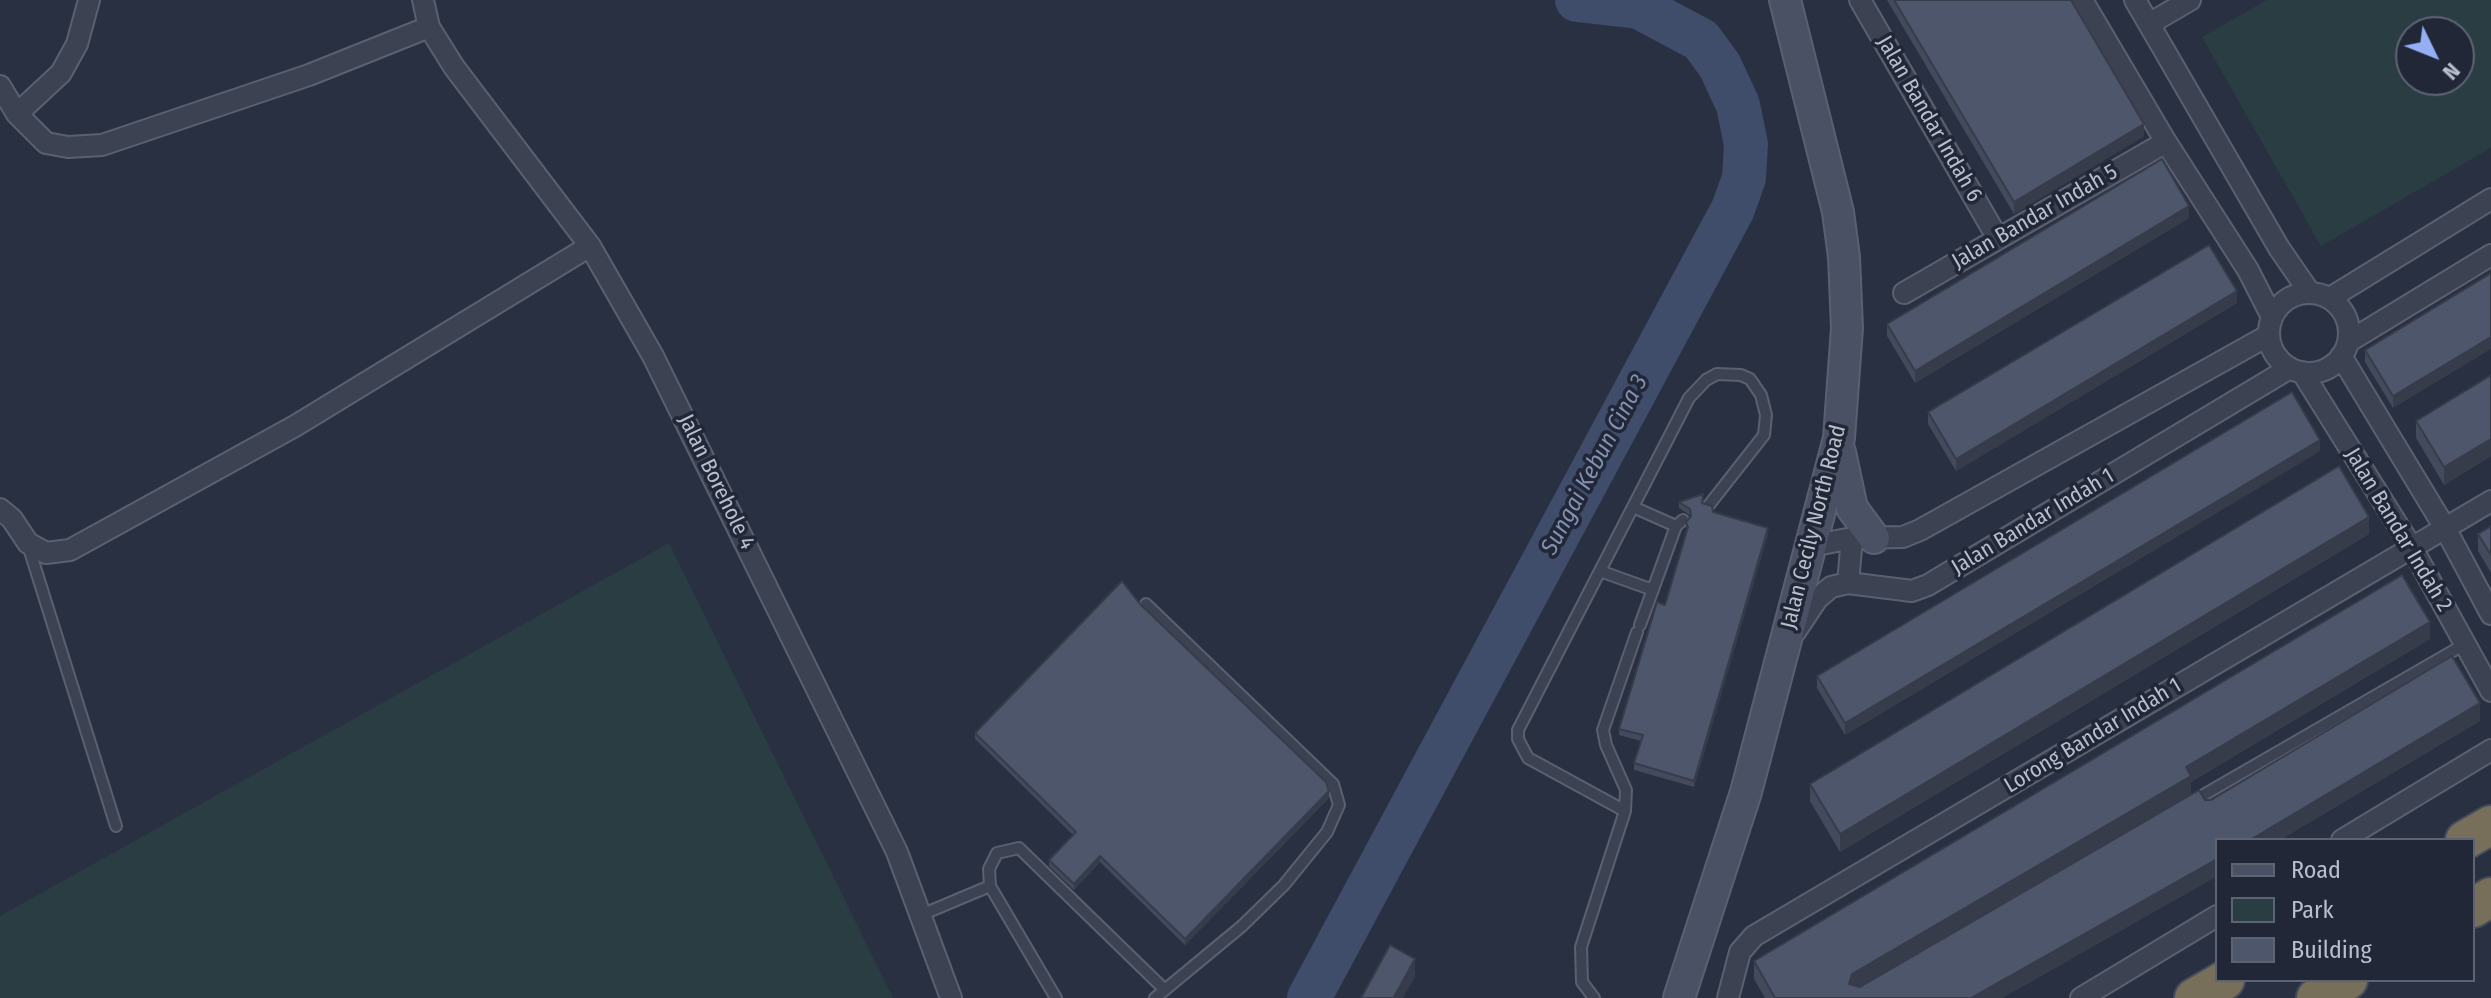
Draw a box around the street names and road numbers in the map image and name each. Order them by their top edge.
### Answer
street label: Jalan Bandar Indah 6 [1871,31,1987,207]
street label: Jalan Bandar Indah 5 [1948,159,2122,275]
street label: Jalan Borehole 4 [672,410,760,554]
street label: Jalan Cecily North Road [1776,422,1852,632]
street label: Jalan Bandar Indah 2 [2339,443,2457,617]
street label: Jalan Bandar Indah 1 [1947,463,2119,581]
street label: Lorong Bandar Indah 1 [2000,673,2186,799]

